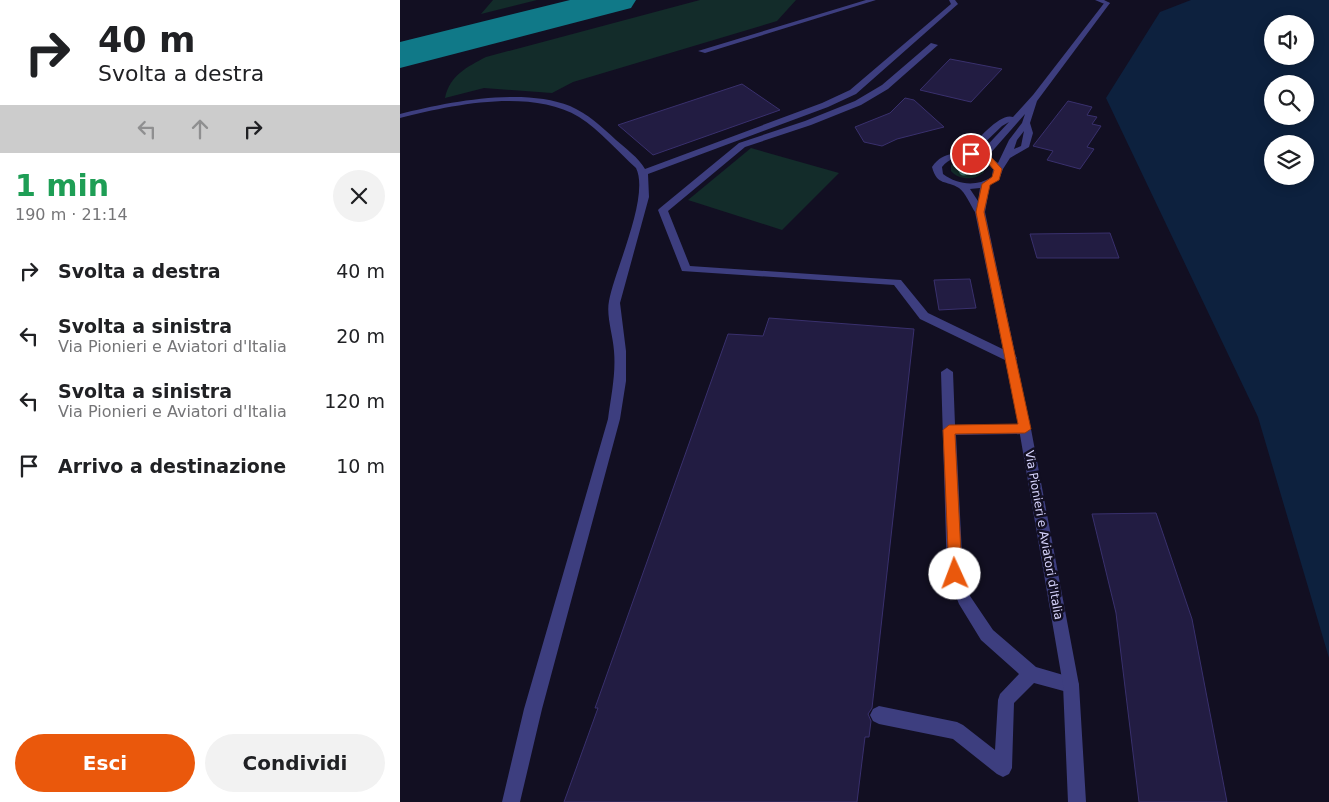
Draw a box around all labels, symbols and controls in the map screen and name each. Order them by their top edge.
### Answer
map controls [1264,15,1314,185]
button: sound [1264,15,1314,65]
icon: right [15,20,80,85]
text: 40 m [98,20,195,60]
text: Svolta a destra [98,61,264,86]
button: search [1264,75,1314,125]
icon: left [133,115,161,143]
icon: ahead [186,115,214,143]
icon: right [239,115,267,143]
pin [950,133,992,175]
button: layers [1264,135,1314,185]
icon: arrive [957,140,985,168]
text: 1 min [15,168,109,203]
button: close [333,170,385,222]
text: 190 m · 21:14 [15,205,128,224]
icon: right [15,257,43,285]
text: Svolta a destra [58,260,221,282]
text: 40 m [336,260,385,282]
text: Svolta a sinistra [58,315,232,337]
icon: left [15,322,43,350]
text: 20 m [336,325,385,347]
text: Via Pionieri e Aviatori d'Italia [58,337,287,356]
text: Svolta a sinistra [58,380,232,402]
icon: left [15,387,43,415]
text: 120 m [324,390,385,412]
text: Via Pionieri e Aviatori d'Italia [58,402,287,421]
street label: Via Pionieri e Aviatori d'Italia [1022,449,1066,621]
icon: arrive [15,452,43,480]
text: Arrivo a destinazione [58,455,286,477]
text: 10 m [336,455,385,477]
position arrow [928,547,980,599]
button: Esci [15,734,195,792]
button: Condividi [205,734,385,792]

